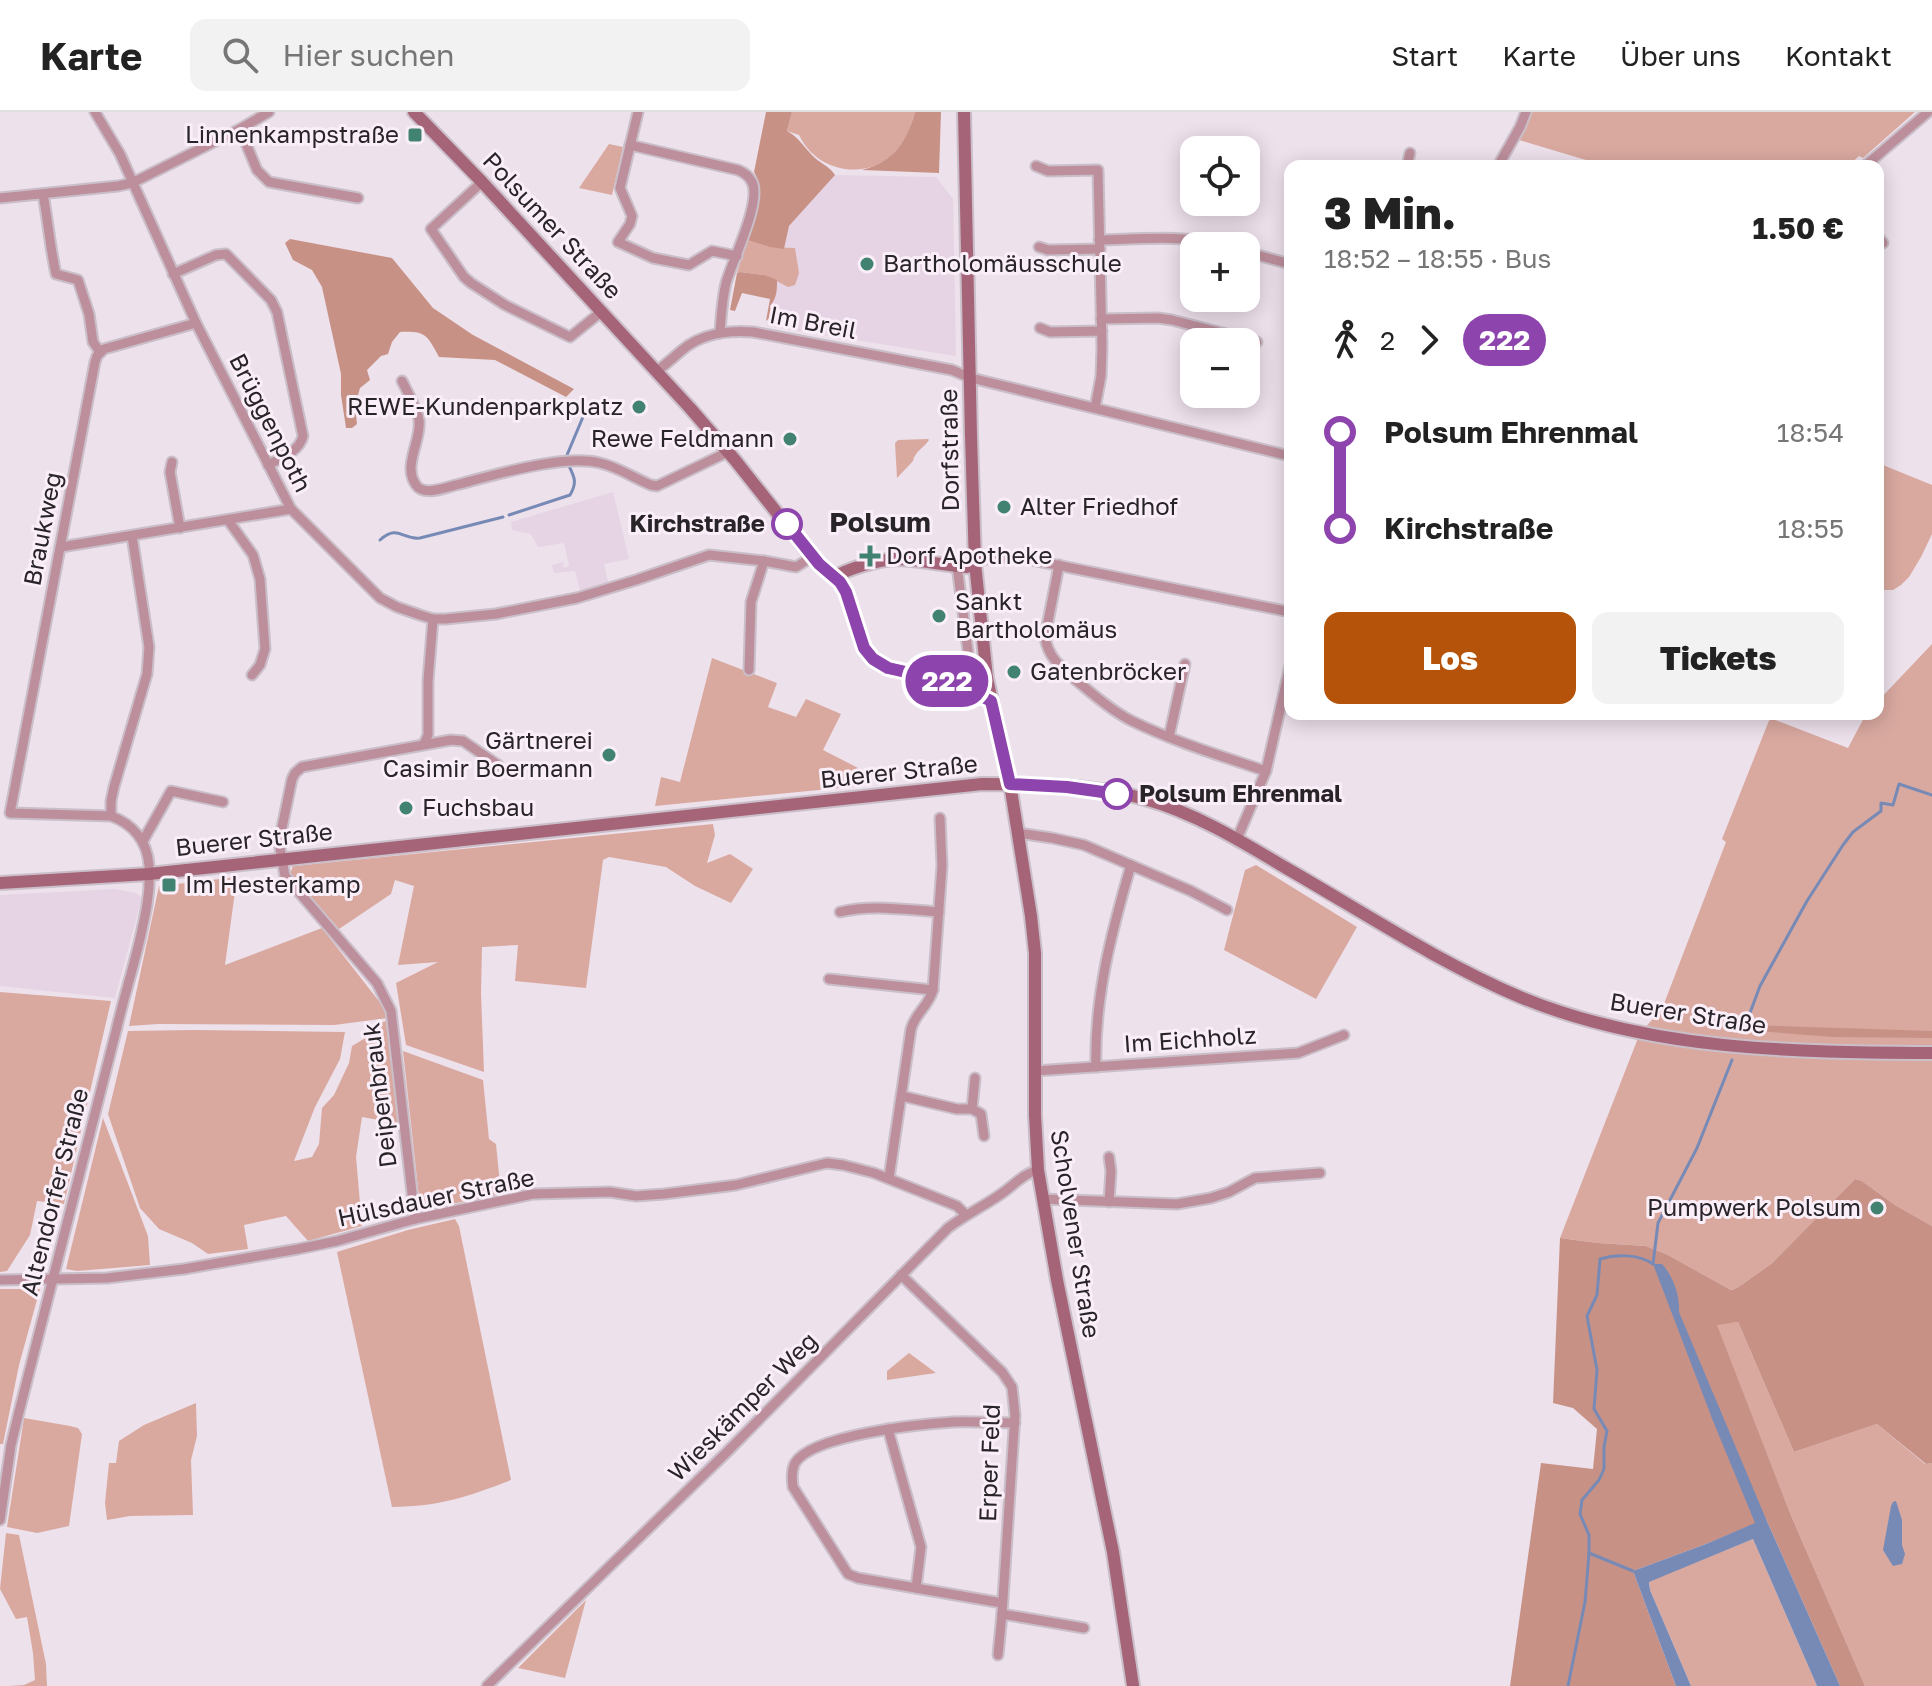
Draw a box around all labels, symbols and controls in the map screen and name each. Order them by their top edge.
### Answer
search box [190,19,750,91]
text: Karte [40,33,142,78]
icon: search [218,33,262,77]
text: Hier suchen [282,37,455,73]
text: Start [1391,39,1458,72]
text: Karte [1502,39,1576,72]
text: Über uns [1620,39,1741,72]
text: Kontakt [1785,39,1892,72]
place label: Linnenkampstraße [185,119,399,148]
marker: Linnenkampstraße [406,126,424,144]
map controls [1180,136,1260,408]
button: locate [1180,136,1260,216]
street label: Polsumer Straße [478,145,629,304]
text: 3 Min. [1324,186,1456,239]
text: 1.50 € [1753,210,1844,246]
button: + [1180,232,1260,312]
text: 18:52 – 18:55 · Bus [1324,243,1551,274]
place label: Bartholomäusschule [883,248,1122,277]
marker: Bartholomäusschule [858,255,876,273]
street label: Im Breil [767,299,859,344]
icon: walk [1324,318,1368,362]
icon: forward [1407,318,1451,362]
text: 222 [1479,323,1530,356]
text: 2 [1380,325,1395,356]
button: − [1180,328,1260,408]
street label: Brüggenpoth [224,348,319,496]
street label: Dorfstraße [933,388,964,512]
place label: REWE-Kundenparkplatz [347,391,623,420]
marker: REWE-Kundenparkplatz [630,398,648,416]
text: Polsum Ehrenmal [1384,414,1638,450]
text: 18:54 [1777,417,1844,448]
place label: Rewe Feldmann [591,423,774,452]
marker: Rewe Feldmann [781,430,799,448]
street label: Braukweg [16,470,67,588]
place label: Alter Friedhof [1020,491,1178,520]
marker: Alter Friedhof [995,498,1013,516]
district label: Polsum [829,505,931,538]
place label: Kirchstraße [629,508,765,537]
marker: Kirchstraße [772,509,802,539]
text: Kirchstraße [1384,510,1553,546]
text: 18:55 [1778,513,1844,544]
place label: Dorf Apotheke [886,540,1052,569]
marker: Dorf Apotheke [861,547,879,565]
place label: Sankt Bartholomäus [955,586,1117,643]
marker: Sankt Bartholomäus [930,607,948,625]
button: Los [1324,612,1576,704]
button: Tickets [1592,612,1844,704]
line badge: 222 [901,655,993,707]
place label: Gatenbröcker [1030,656,1186,685]
marker: Gatenbröcker [1005,663,1023,681]
text: 222 [921,664,973,697]
place label: Gärtnerei Casimir Boermann [383,725,593,782]
marker: Gärtnerei Casimir Boermann [600,746,618,764]
street label: Buerer Straße [819,748,979,793]
place label: Polsum Ehrenmal [1139,778,1342,807]
marker: Polsum Ehrenmal [1102,779,1132,809]
place label: Fuchsbau [422,792,534,821]
marker: Fuchsbau [397,799,415,817]
street label: Buerer Straße [174,816,334,861]
place label: Im Hesterkamp [185,869,360,898]
marker: Im Hesterkamp [160,876,178,894]
street label: Buerer Straße [1608,986,1768,1039]
street label: Im Eichholz [1123,1019,1257,1058]
street label: Deipenbrauk [355,1021,402,1169]
street label: Altendorfer Straße [14,1085,93,1298]
street label: Scholvener Straße [1046,1127,1107,1340]
street label: Hülsdauer Straße [335,1162,537,1232]
place label: Pumpwerk Polsum [1647,1192,1861,1221]
marker: Pumpwerk Polsum [1868,1199,1886,1217]
street label: Wieskämper Weg [661,1325,823,1487]
street label: Erper Feld [972,1403,1005,1523]

